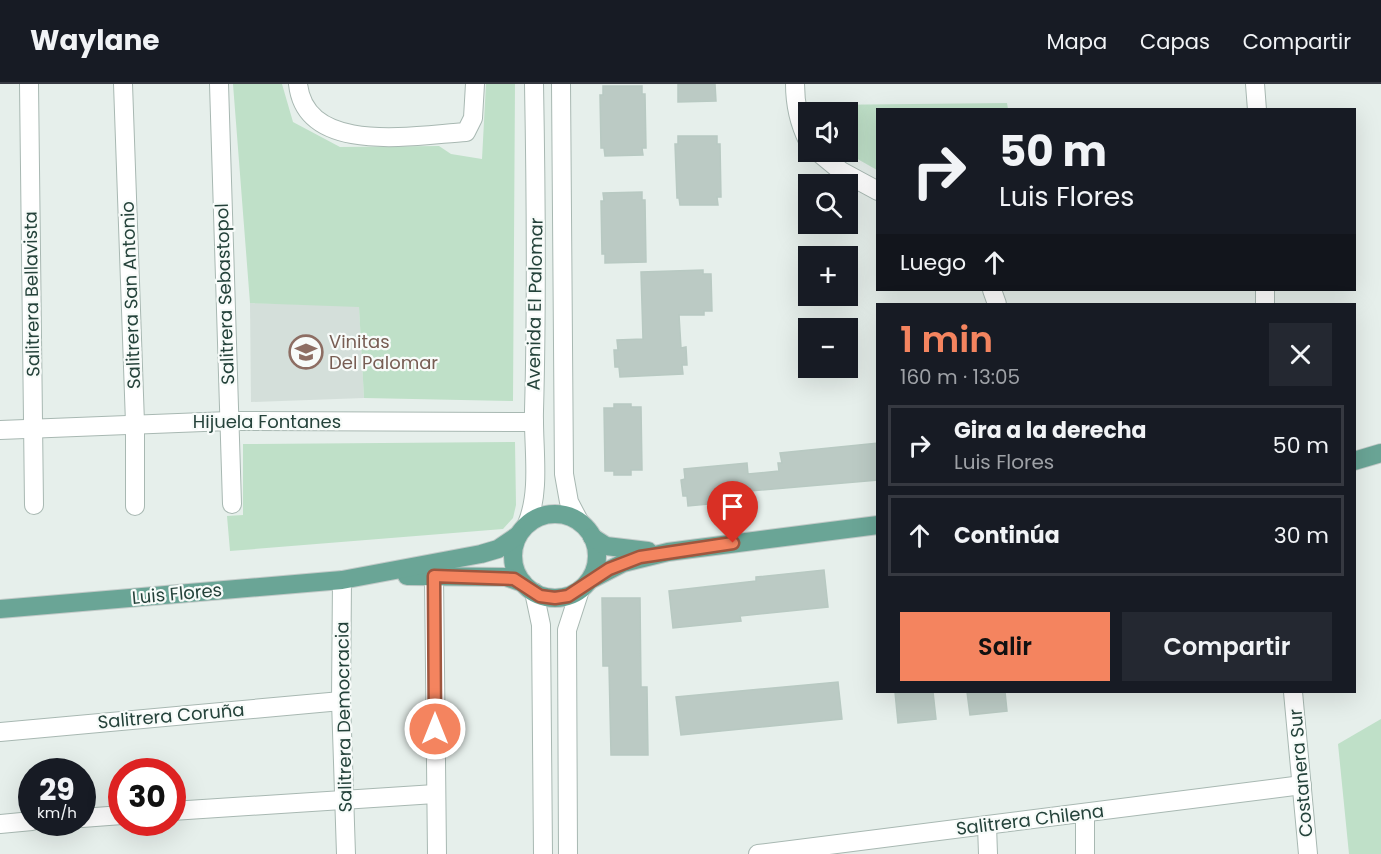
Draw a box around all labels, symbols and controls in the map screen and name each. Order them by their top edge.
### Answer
text: Waylane [30,21,160,60]
text: Mapa [1046,27,1107,56]
text: Capas [1140,27,1210,56]
text: Compartir [1243,27,1351,56]
map controls [798,102,858,378]
button: sound [798,102,858,162]
text: 50 m [999,122,1107,181]
icon: right [900,132,978,210]
button: search [798,174,858,234]
text: Luis Flores [999,178,1134,215]
street label: Salitrera San Antonio [115,201,146,389]
street label: Salitrera Sebastopol [209,203,240,385]
street label: Salitrera Bellavista [18,211,45,377]
street label: Avenida El Palomar [520,217,549,391]
button: + [798,246,858,306]
icon: ahead [978,246,1011,279]
text: Luego [900,247,966,278]
text: 1 min [900,314,993,365]
button: − [798,318,858,378]
button: close [1269,323,1332,386]
place label: Vinitas Del Palomar [329,329,438,375]
school or university icon: Vinitas Del Palomar [288,334,324,370]
text: 160 m · 13:05 [900,363,1020,391]
street label: Hijuela Fontanes [193,409,341,434]
text: Gira a la derecha [954,415,1147,446]
icon: right [903,429,936,462]
text: 50 m [1273,430,1329,461]
text: Luis Flores [954,448,1054,476]
pin [707,481,758,543]
icon: arrive [716,490,749,523]
icon: ahead [903,519,936,552]
text: Continúa [954,520,1060,551]
text: 30 m [1274,520,1329,551]
street label: Luis Flores [131,577,223,610]
button: Salir [900,612,1110,681]
button: Compartir [1122,612,1332,681]
street label: Salitrera Democracia [329,621,358,813]
street label: Salitrera Coruña [97,697,245,734]
position arrow [403,697,467,761]
street label: Costanera Sur [1282,708,1319,838]
speed limit sign: 30 [108,758,186,836]
text: 29 [39,768,75,811]
street label: Salitrera Chilena [955,798,1105,841]
text: km/h [37,802,77,823]

